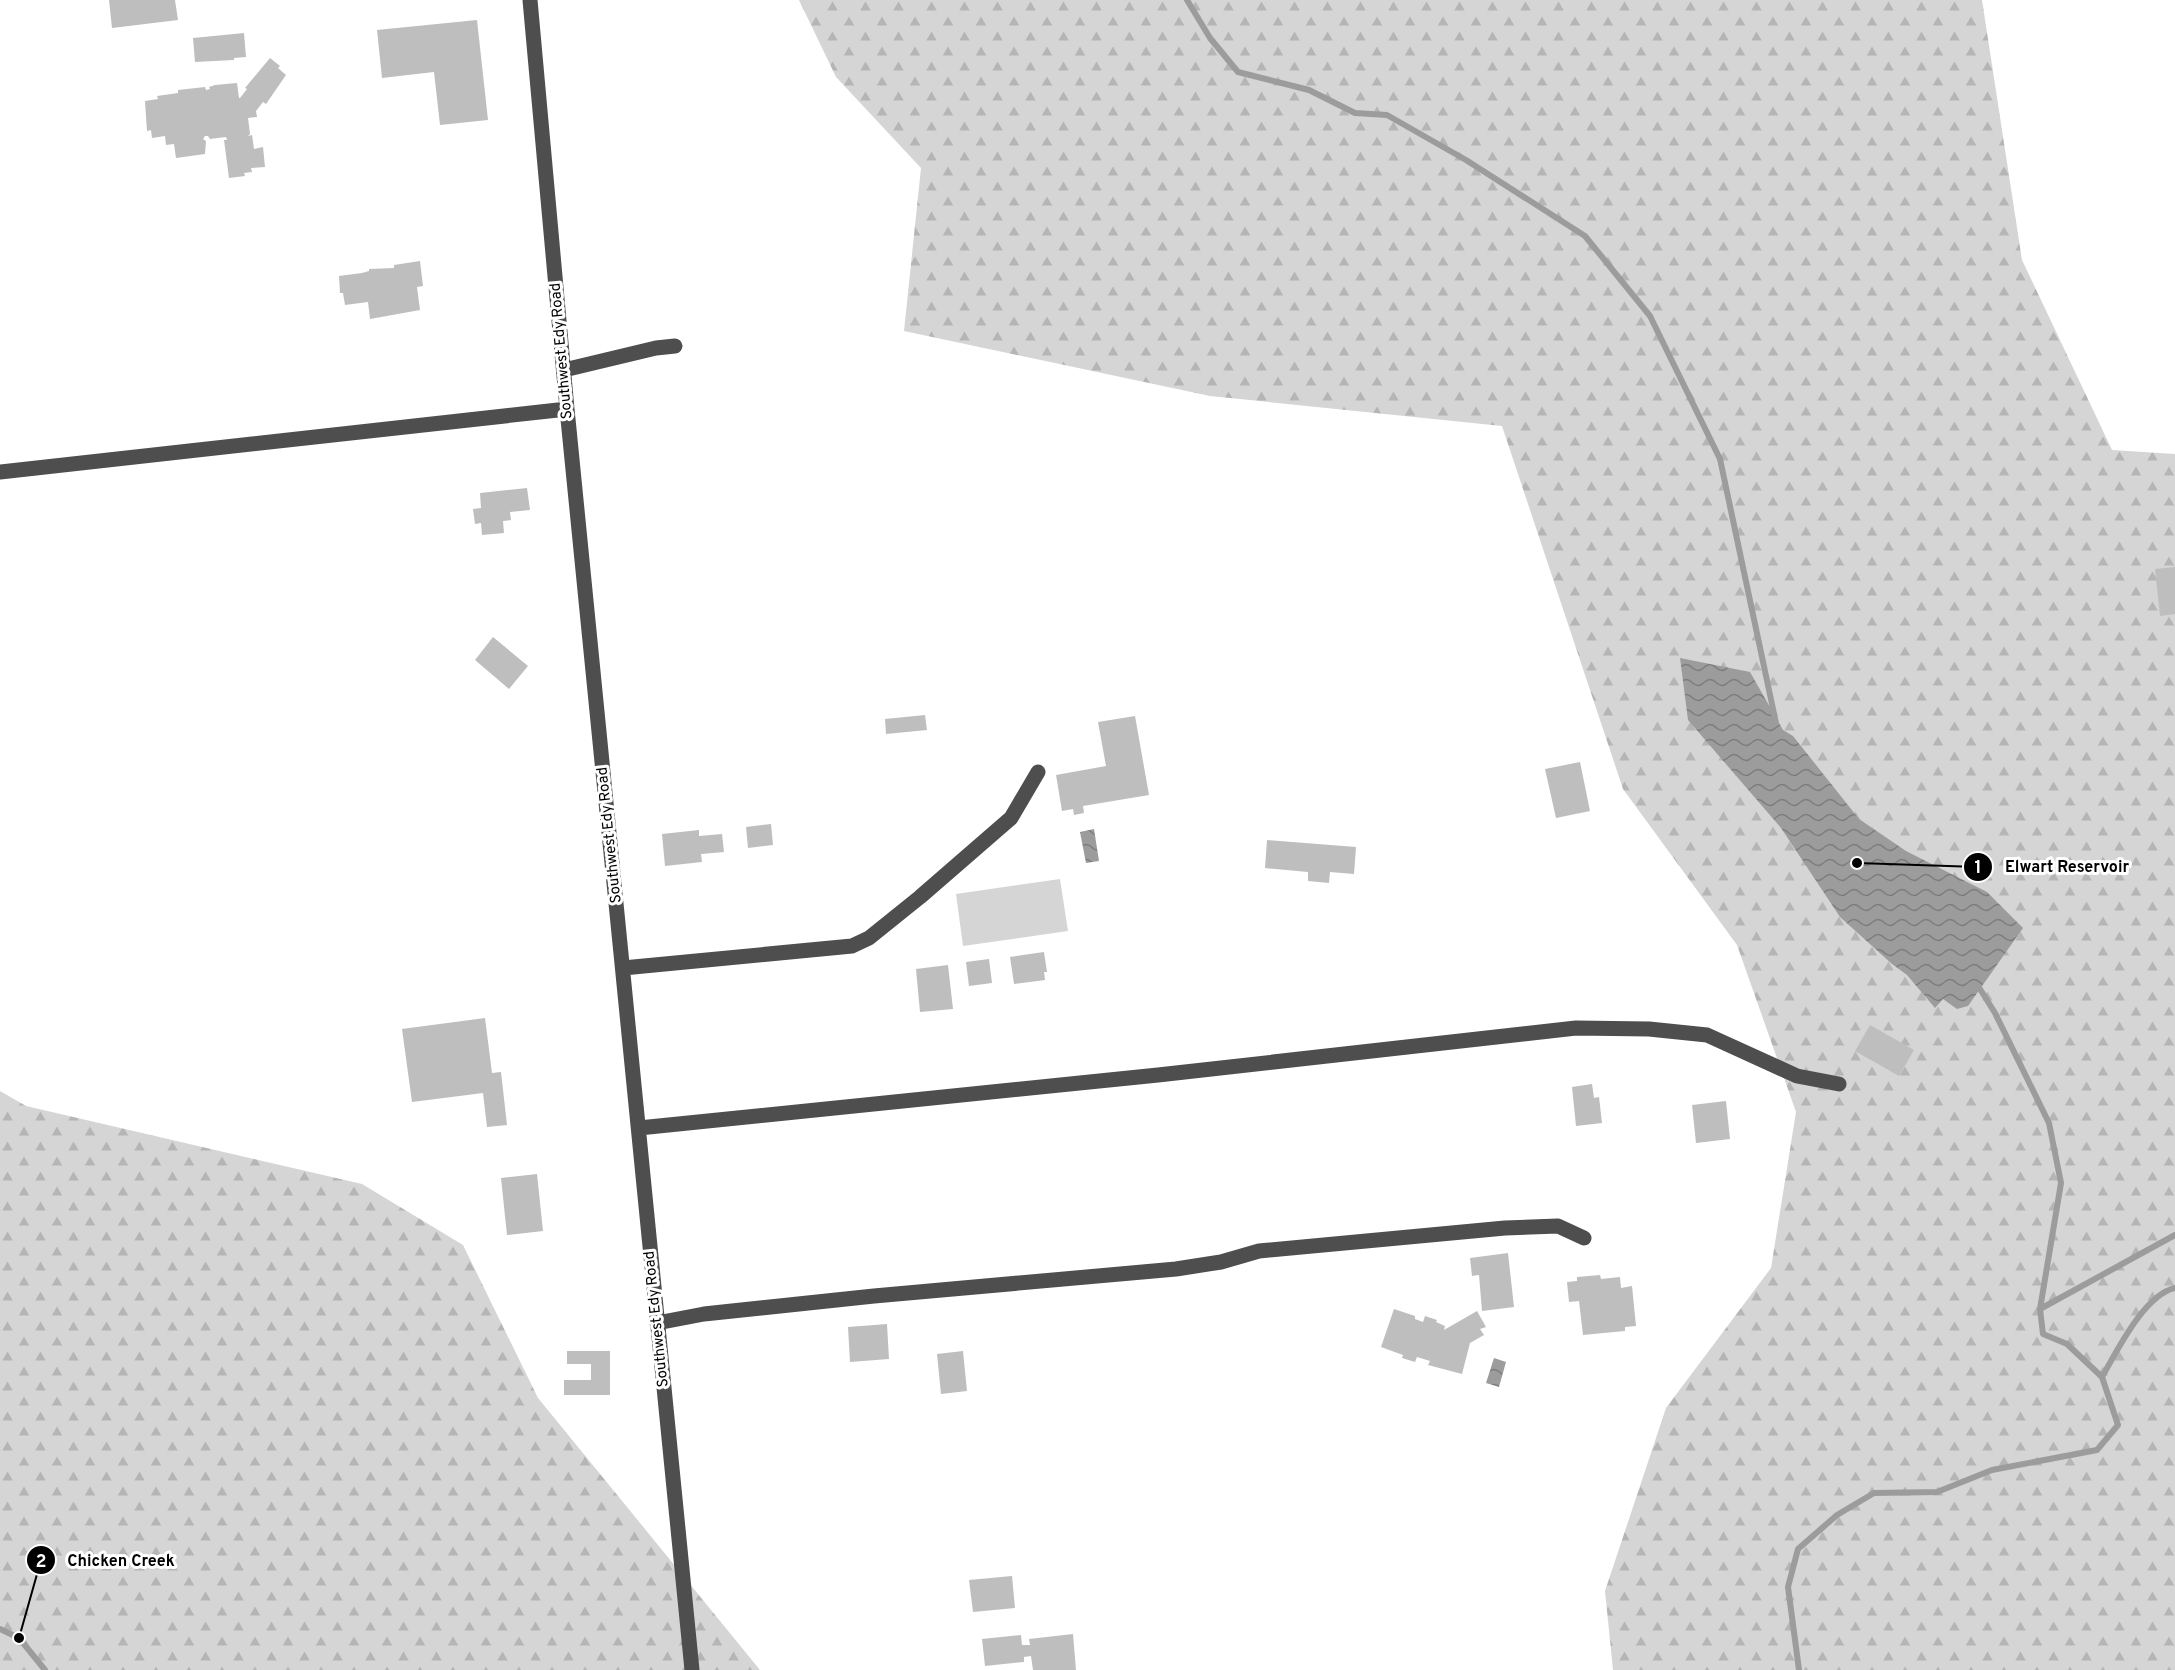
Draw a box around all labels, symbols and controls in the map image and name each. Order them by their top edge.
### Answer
street label: Southwest Edy Road [547,282,577,420]
street label: Southwest Edy Road [593,766,627,904]
callout: Elwart Reservoir [1963,850,2141,884]
text: 1 [1974,857,1982,880]
text: Elwart Reservoir [2005,858,2129,878]
street label: Southwest Edy Road [640,1250,674,1388]
callout: Chicken Creek [26,1543,187,1577]
text: 2 [35,1551,47,1574]
text: Chicken Creek [67,1552,175,1572]

